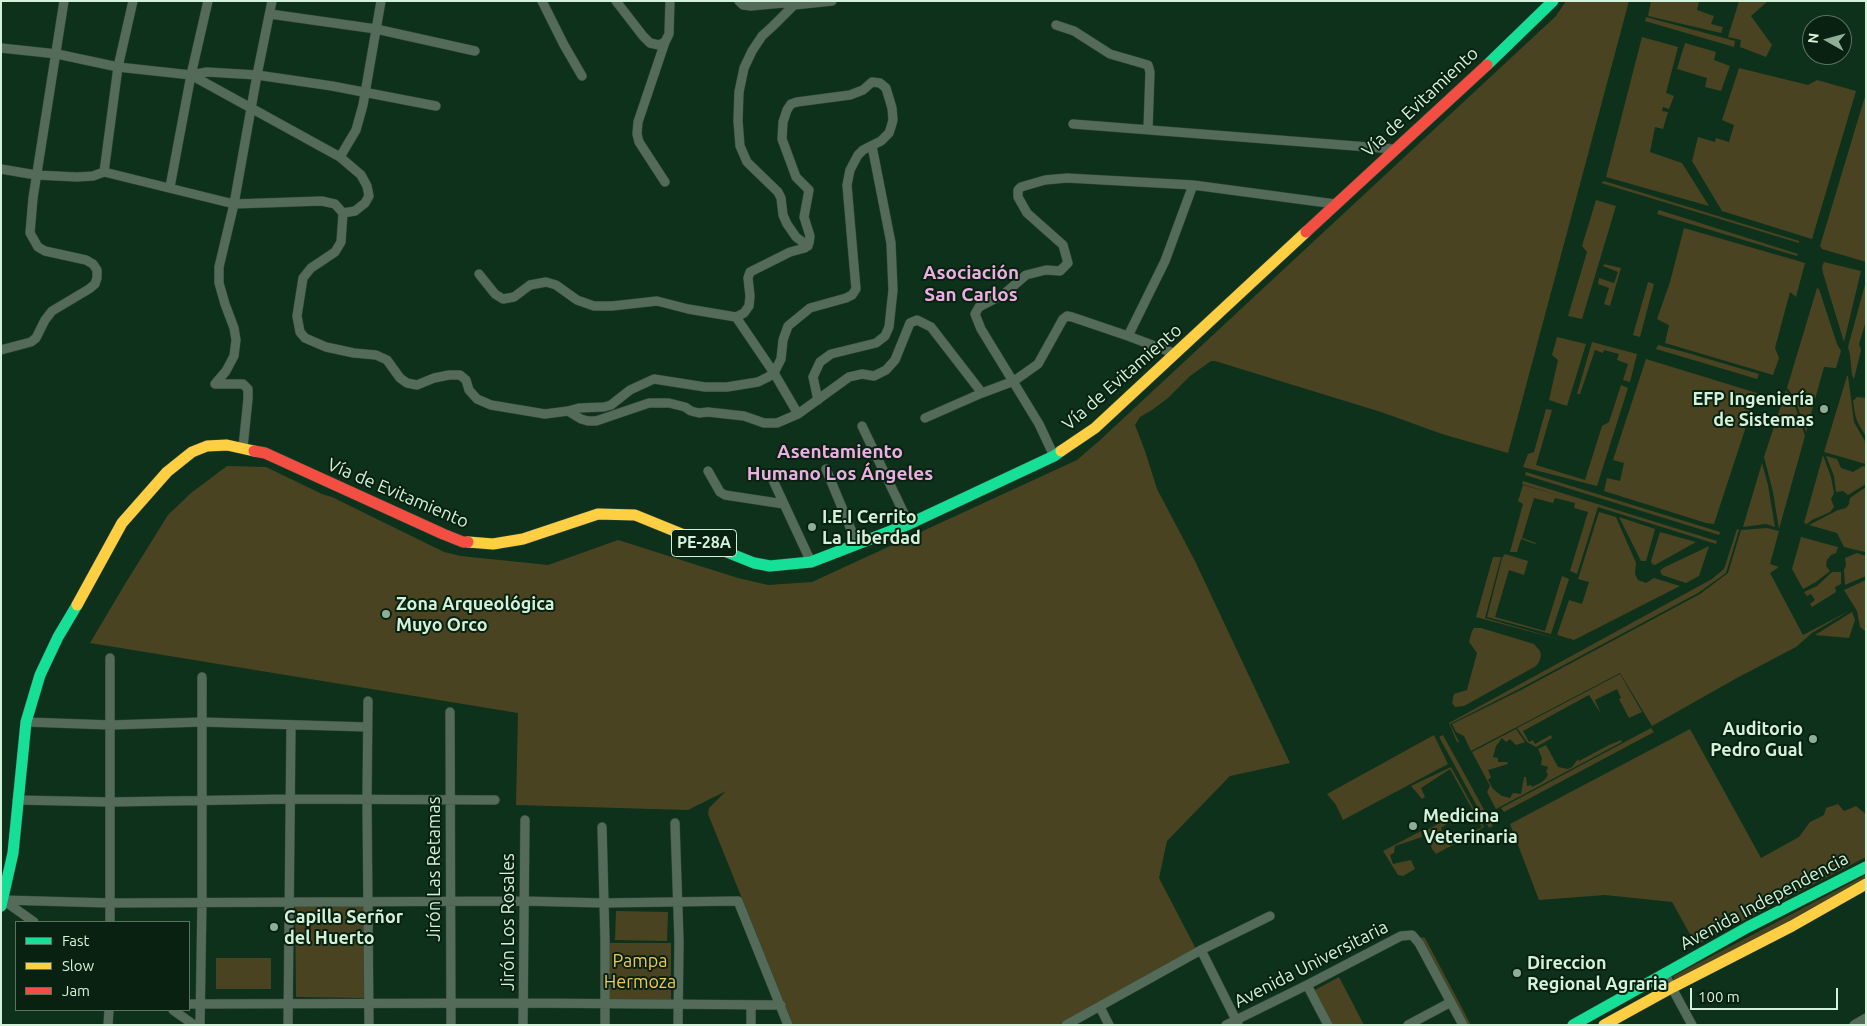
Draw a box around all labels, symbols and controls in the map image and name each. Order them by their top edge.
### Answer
north arrow [1802,15,1852,65]
text: N [1805,32,1822,44]
street label: Vía de Evitamiento [1357,42,1483,162]
district label: Asociación San Carlos [923,262,1019,306]
street label: Vía de Evitamiento [1058,319,1186,435]
place label: EFP Ingeniería de Sistemas [1693,388,1814,430]
marker: EFP Ingeniería de Sistemas [1818,403,1830,415]
district label: Asentamiento Humano Los Ángeles [747,441,933,485]
street label: Vía de Evitamiento [324,453,472,533]
place label: I.E.I Cerrito La Liberdad [822,506,921,548]
marker: I.E.I Cerrito La Liberdad [806,521,818,533]
road number: PE-28A [672,530,736,556]
place label: Zona Arqueológica Muyo Orco [396,593,555,636]
marker: Zona Arqueológica Muyo Orco [380,608,392,620]
place label: Auditorio Pedro Gual [1710,718,1803,761]
marker: Auditorio Pedro Gual [1807,733,1819,745]
street label: Jirón Las Retamas [423,796,445,942]
place label: Medicina Veterinaria [1423,805,1518,848]
marker: Medicina Veterinaria [1407,820,1419,832]
street label: Avenida Independencia [1676,847,1852,955]
street label: Jirón Los Rosales [497,853,519,991]
place label: Capilla Serñor del Huerto [284,906,403,949]
street label: Avenida Universitaria [1230,916,1392,1012]
legend [15,921,190,1011]
marker: Capilla Serñor del Huerto [268,921,280,933]
text: Fast [62,932,89,949]
park label: Pampa Hermoza [604,950,676,992]
place label: Direccion Regional Agraria [1527,952,1668,994]
text: Slow [62,957,94,974]
marker: Direccion Regional Agraria [1511,967,1523,979]
scale bar [1692,978,1840,1010]
text: Jam [62,982,90,999]
text: 100 m [1698,988,1740,1005]

